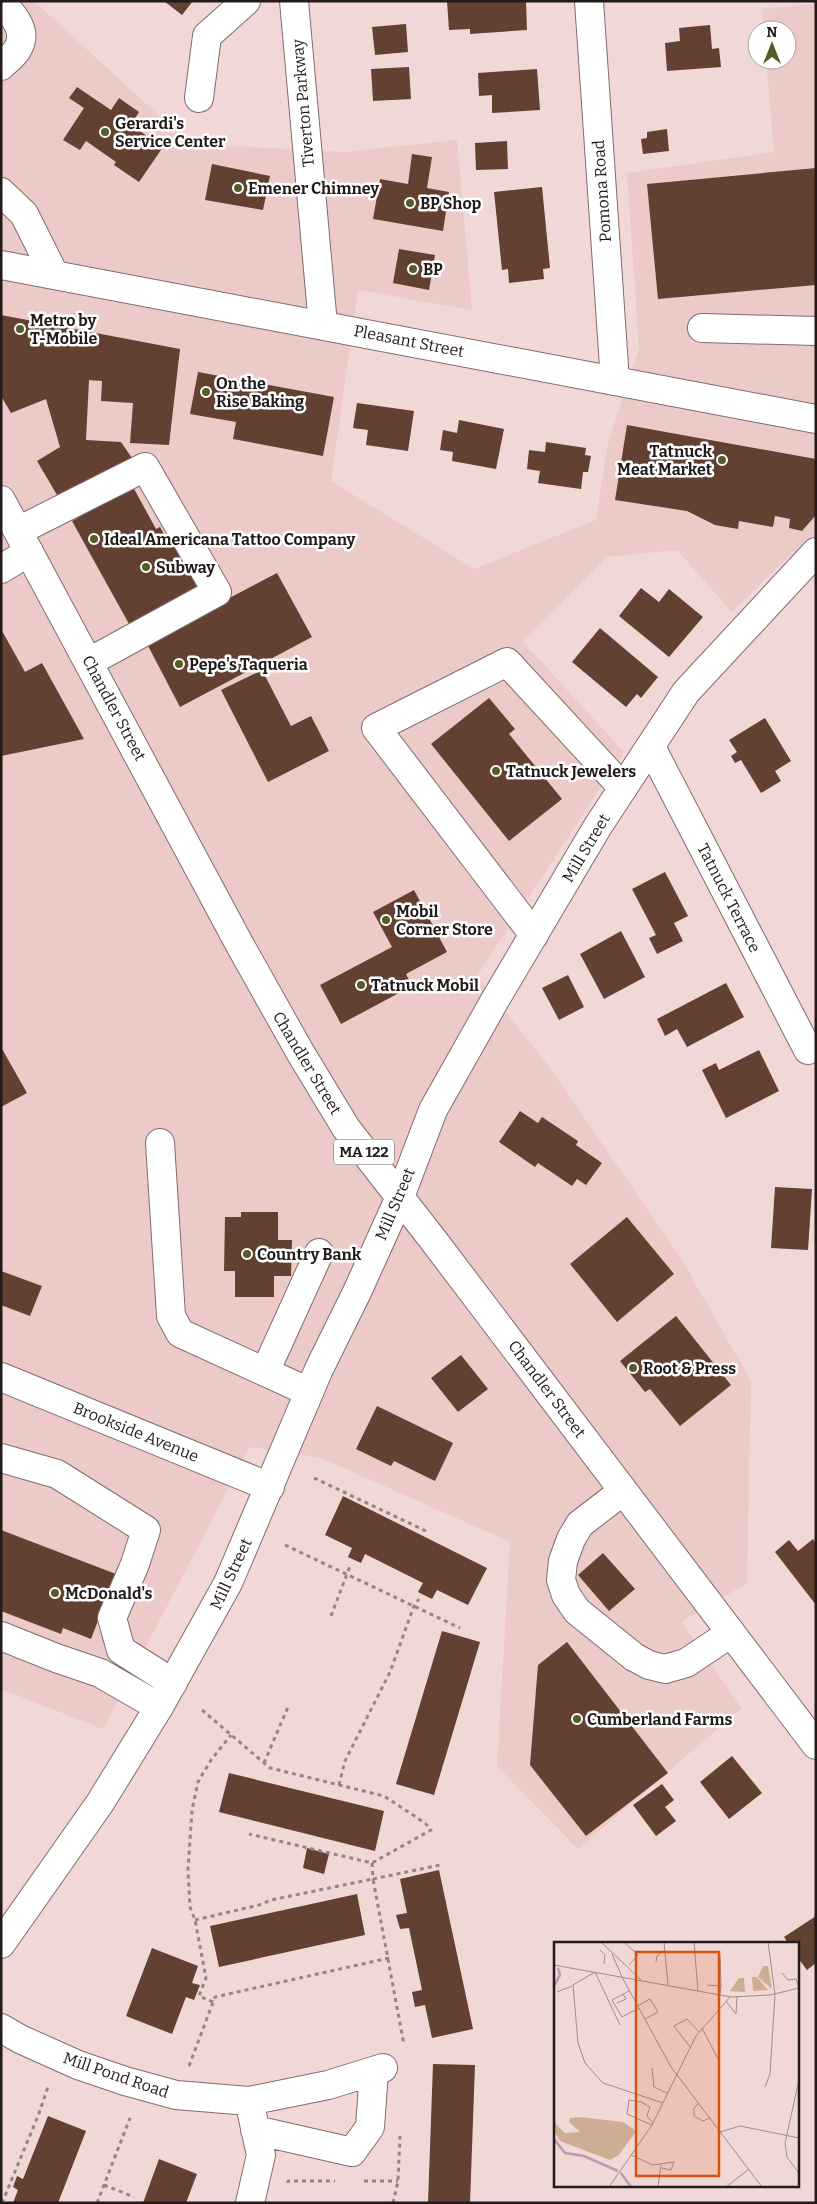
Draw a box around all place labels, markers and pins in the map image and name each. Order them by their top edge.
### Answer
place label: Gerardi's Service Center [115,114,226,151]
marker: Gerardi's Service Center [99,126,111,138]
place label: Emener Chimney [248,179,379,198]
marker: Emener Chimney [232,182,244,194]
place label: BP Shop [420,194,482,213]
marker: BP Shop [404,197,416,209]
place label: BP [423,260,443,279]
marker: BP [407,263,419,275]
place label: Metro by T-Mobile [30,311,97,348]
marker: Metro by T-Mobile [14,323,26,335]
place label: On the Rise Baking [216,374,304,411]
marker: On the Rise Baking [200,386,212,398]
place label: Tatnuck Meat Market [617,442,713,479]
marker: Tatnuck Meat Market [716,454,728,466]
place label: Ideal Americana Tattoo Company [104,530,356,549]
marker: Ideal Americana Tattoo Company [88,533,100,545]
place label: Subway [156,558,215,577]
marker: Subway [140,561,152,573]
place label: Pepe's Taqueria [189,655,308,674]
marker: Pepe's Taqueria [173,658,185,670]
place label: Tatnuck Jewelers [506,762,636,781]
marker: Tatnuck Jewelers [490,765,502,777]
place label: Mobil Corner Store [396,902,493,939]
marker: Mobil Corner Store [380,914,392,926]
place label: Tatnuck Mobil [371,976,479,995]
marker: Tatnuck Mobil [355,979,367,991]
place label: Country Bank [257,1245,362,1264]
marker: Country Bank [241,1248,253,1260]
place label: Root & Press [643,1359,736,1378]
marker: Root & Press [627,1362,639,1374]
place label: McDonald's [65,1584,152,1603]
marker: McDonald's [49,1587,61,1599]
place label: Cumberland Farms [587,1710,732,1729]
marker: Cumberland Farms [571,1713,583,1725]

